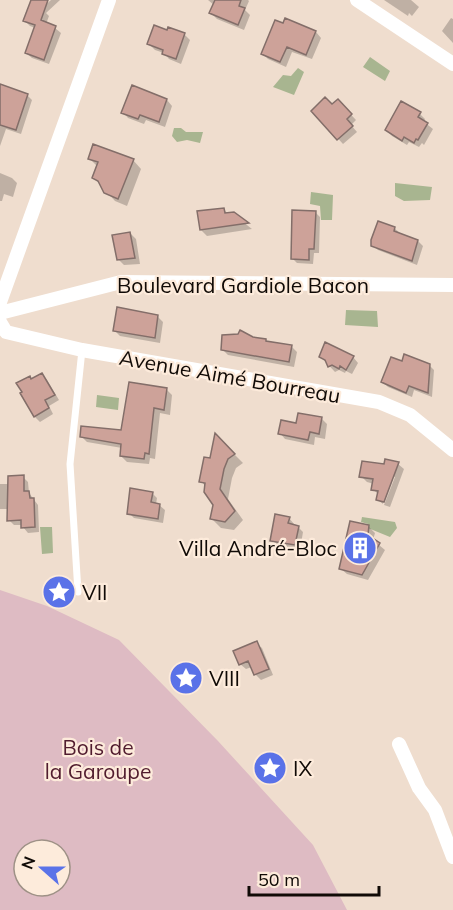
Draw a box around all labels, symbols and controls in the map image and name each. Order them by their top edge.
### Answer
street label: Boulevard Gardiole Bacon [117,272,369,298]
street label: Avenue Aimé Bourreau [117,344,343,408]
building icon: Villa André-Bloc [342,530,378,566]
place label: Villa André-Bloc [179,535,337,561]
place icon: VII [41,574,77,610]
place label: VII [82,579,108,605]
place icon: VIII [168,660,204,696]
place label: VIII [209,665,240,691]
park label: Bois de la Garoupe [45,734,151,784]
place icon: IX [252,750,288,786]
place label: IX [293,755,312,781]
north arrow [12,838,72,898]
text: N [16,853,39,872]
scale bar [249,859,380,897]
text: 50 m [258,868,300,891]

